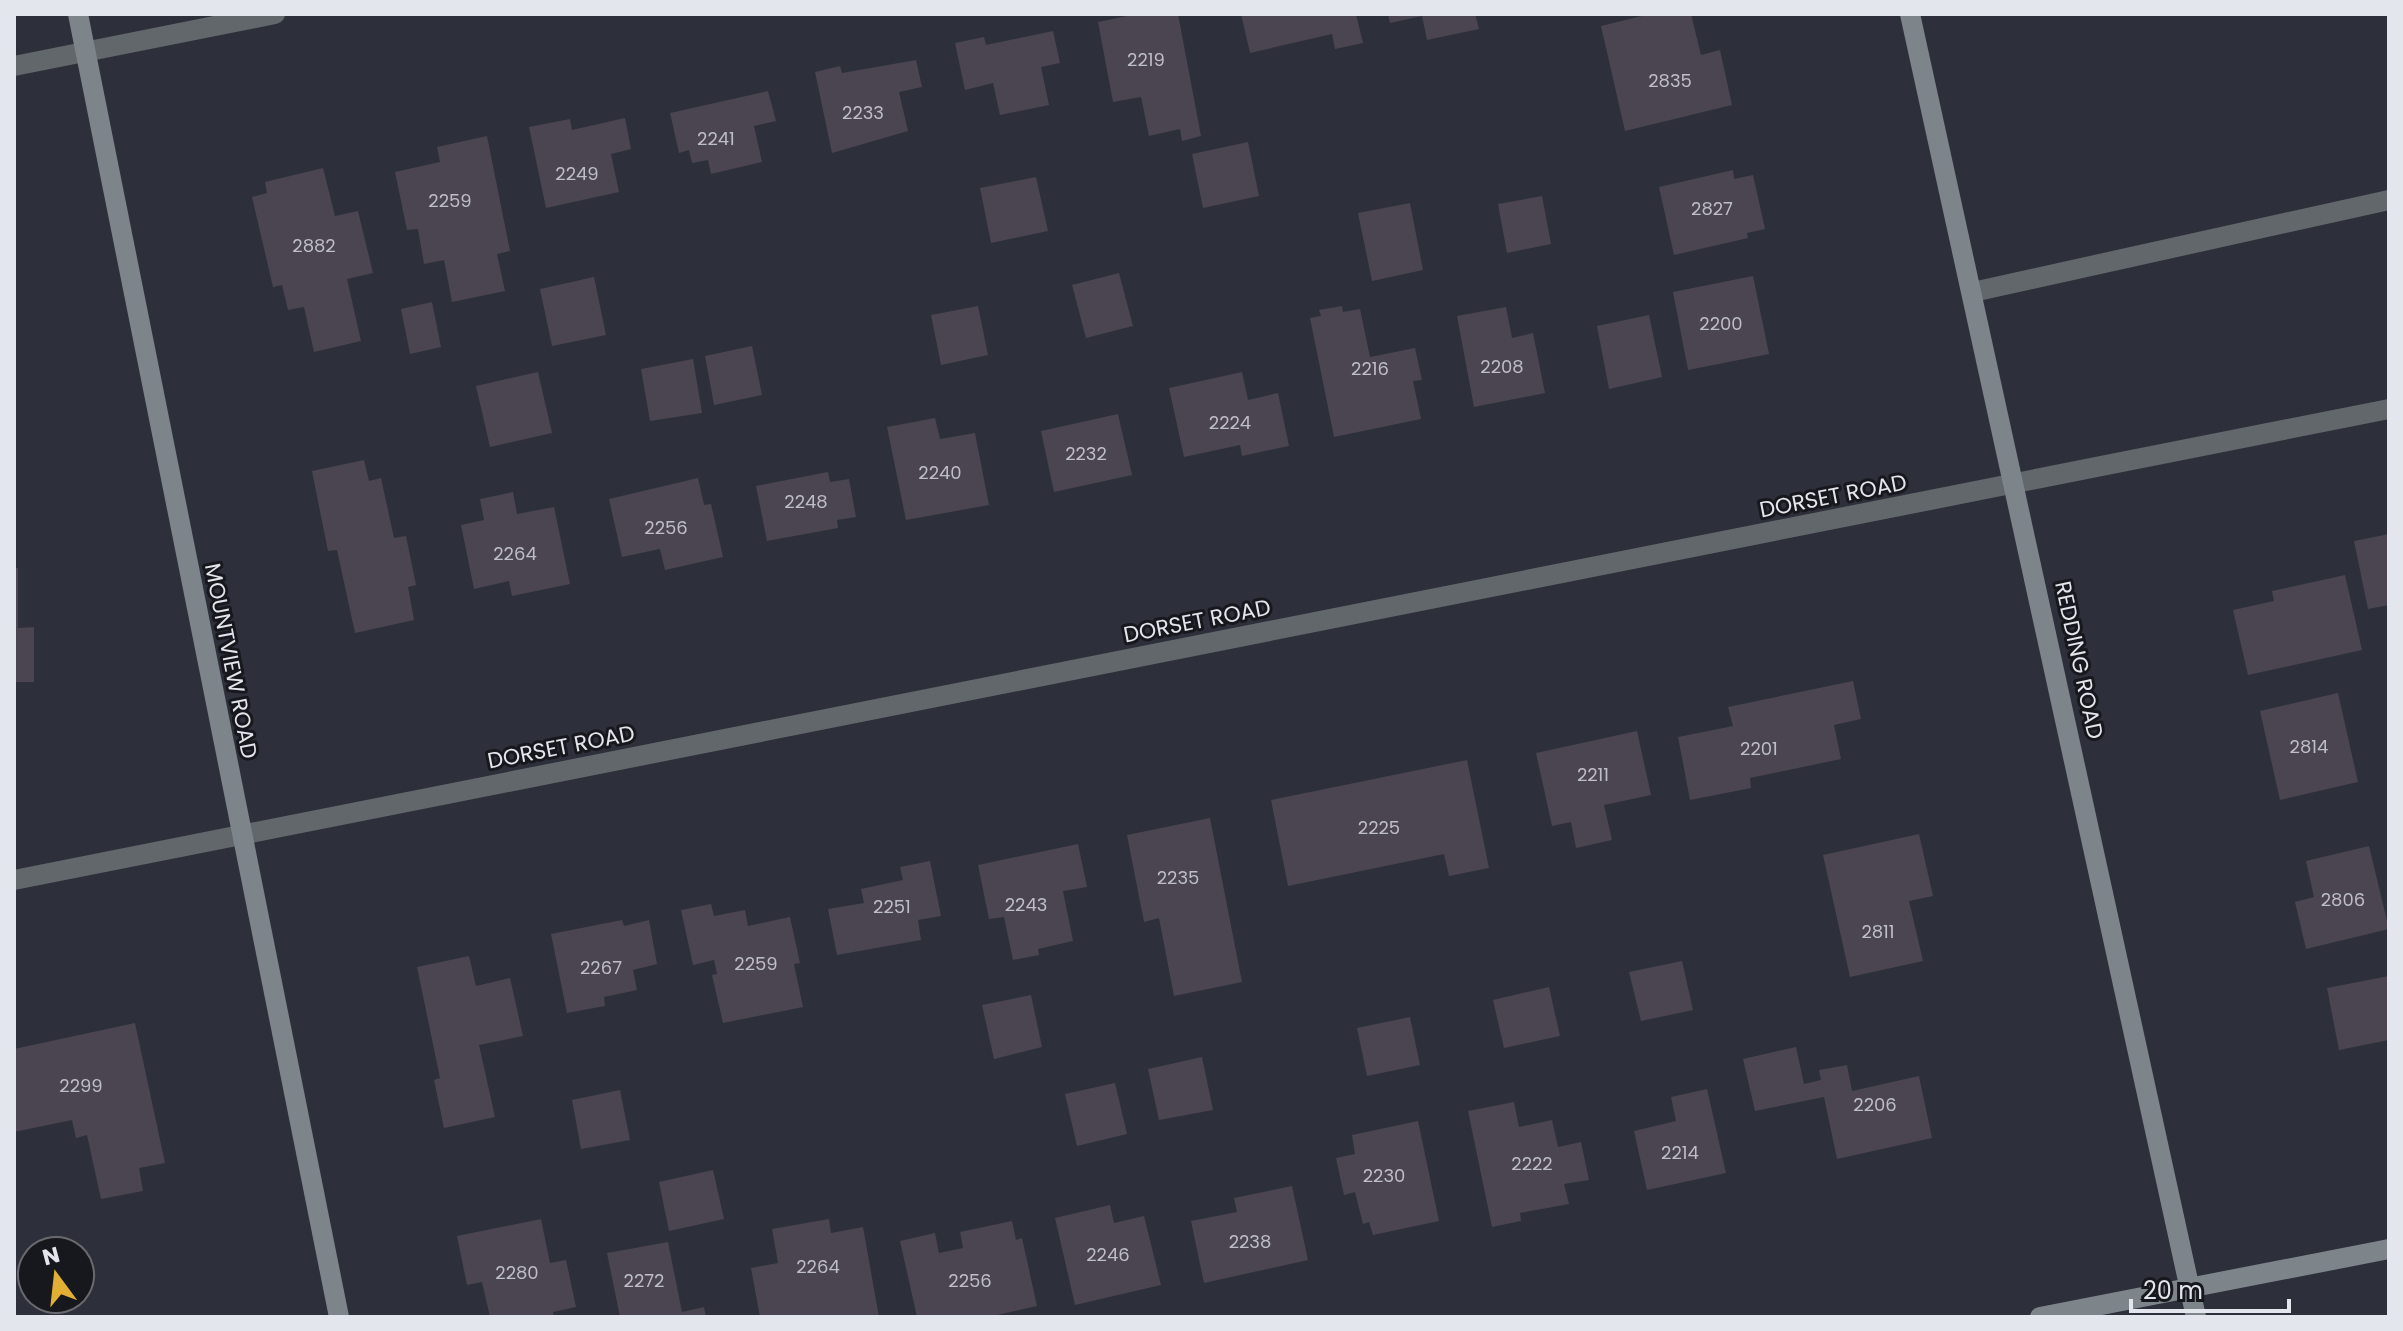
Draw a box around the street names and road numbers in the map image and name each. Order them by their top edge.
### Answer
street label: DORSET ROAD [1757,467,1909,525]
street label: MOUNTVIEW ROAD [197,561,265,761]
street label: REDDING ROAD [2047,578,2111,742]
street label: DORSET ROAD [1121,592,1273,650]
street label: DORSET ROAD [485,718,637,776]

